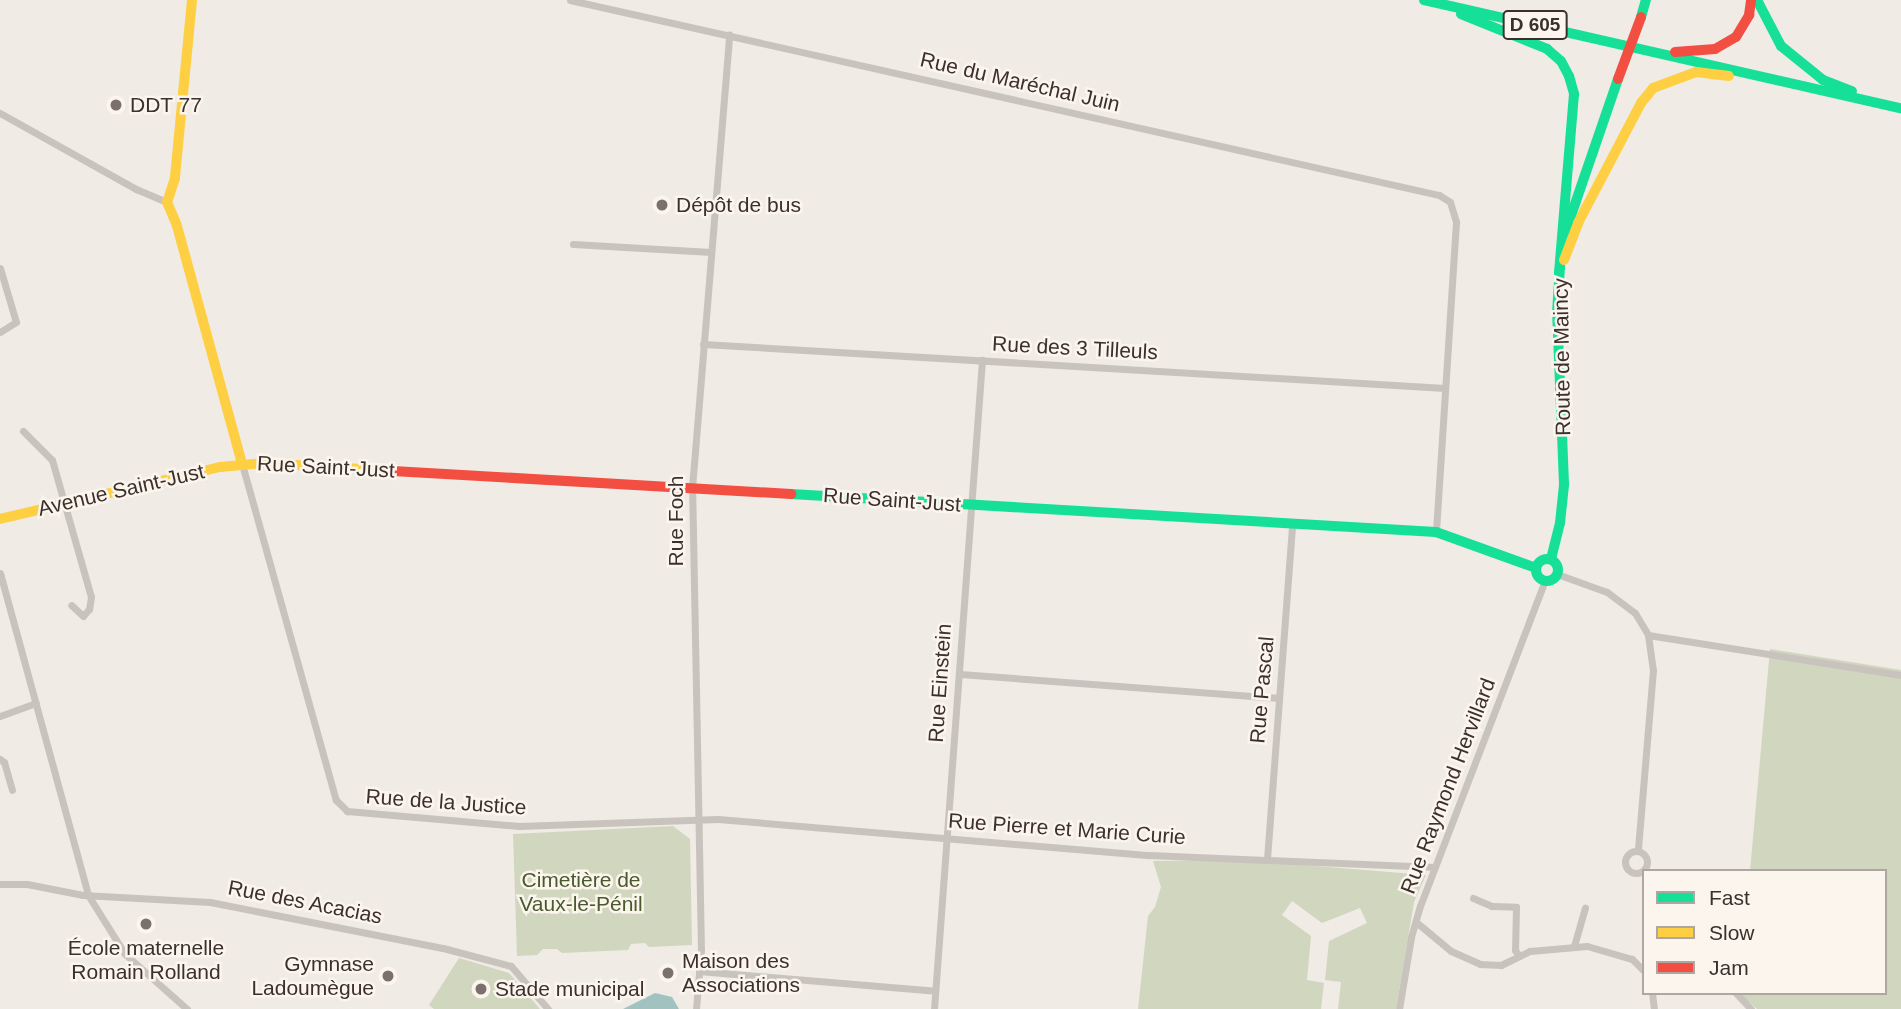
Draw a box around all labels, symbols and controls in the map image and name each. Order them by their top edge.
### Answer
road number: D 605 [1502,10,1568,41]
street label: Rue du Maréchal Juin [918,47,1122,117]
place label: DDT 77 [130,92,202,118]
marker: DDT 77 [108,97,124,113]
place label: Dépôt de bus [676,192,801,218]
marker: Dépôt de bus [654,197,670,213]
street label: Route de Maincy [1548,278,1576,436]
street label: Rue des 3 Tilleuls [991,331,1159,365]
street label: Rue Saint-Just [257,451,395,483]
street label: Avenue Saint-Just [35,459,207,521]
street label: Rue Foch [663,475,689,567]
street label: Rue Saint-Just [822,483,962,517]
street label: Rue Einstein [923,623,957,743]
street label: Rue Pascal [1245,635,1279,745]
street label: Rue Raymond Hervillard [1395,675,1501,897]
street label: Rue de la Justice [365,784,527,820]
street label: Rue Pierre et Marie Curie [947,808,1187,850]
park label: Cimetière de Vaux-le-Pénil [519,867,643,917]
legend [1642,869,1887,995]
street label: Rue des Acacias [225,875,385,929]
text: Fast [1709,886,1750,909]
marker: École maternelle Romain Rolland [138,916,154,932]
text: Slow [1709,921,1755,944]
place label: École maternelle Romain Rolland [68,935,224,985]
place label: Maison des Associations [682,948,800,998]
place label: Gymnase Ladoumègue [251,951,374,1001]
text: Jam [1709,956,1749,979]
marker: Maison des Associations [660,965,676,981]
marker: Gymnase Ladoumègue [380,968,396,984]
place label: Stade municipal [495,976,644,1002]
marker: Stade municipal [473,981,489,997]

